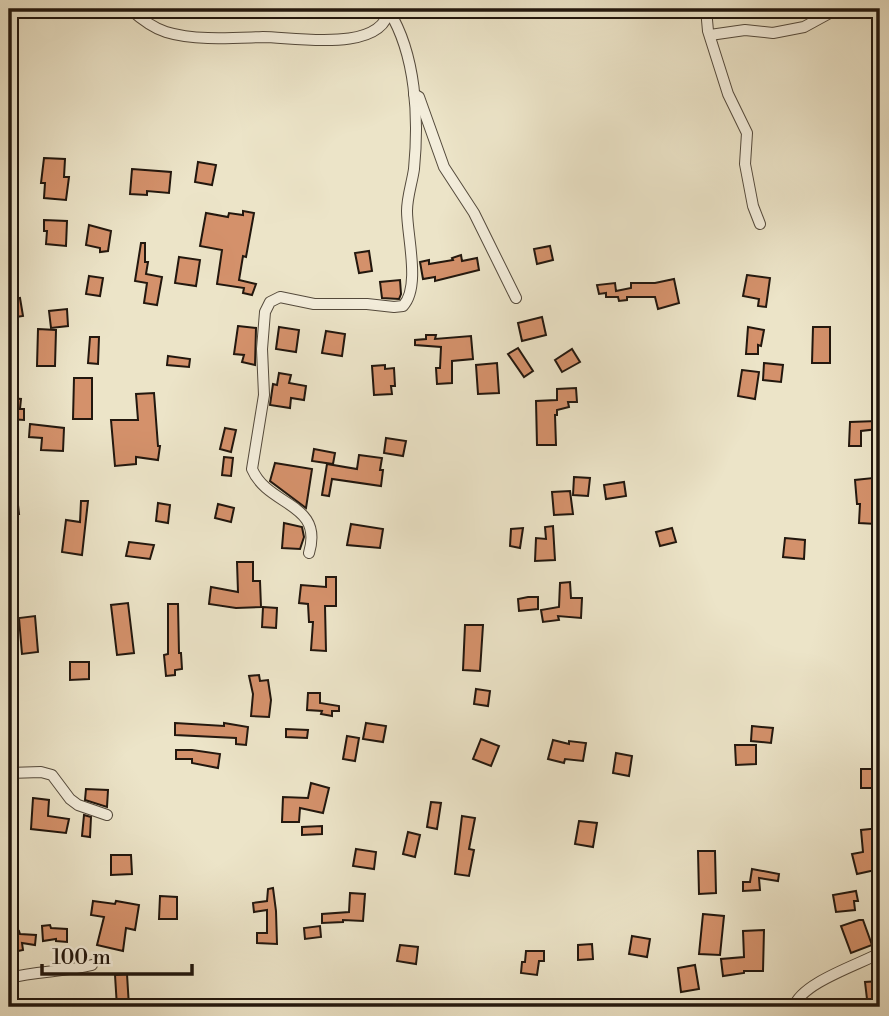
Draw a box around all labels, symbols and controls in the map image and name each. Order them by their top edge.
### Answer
scale bar [42,932,192,976]
text: 100 m [52,945,111,971]

